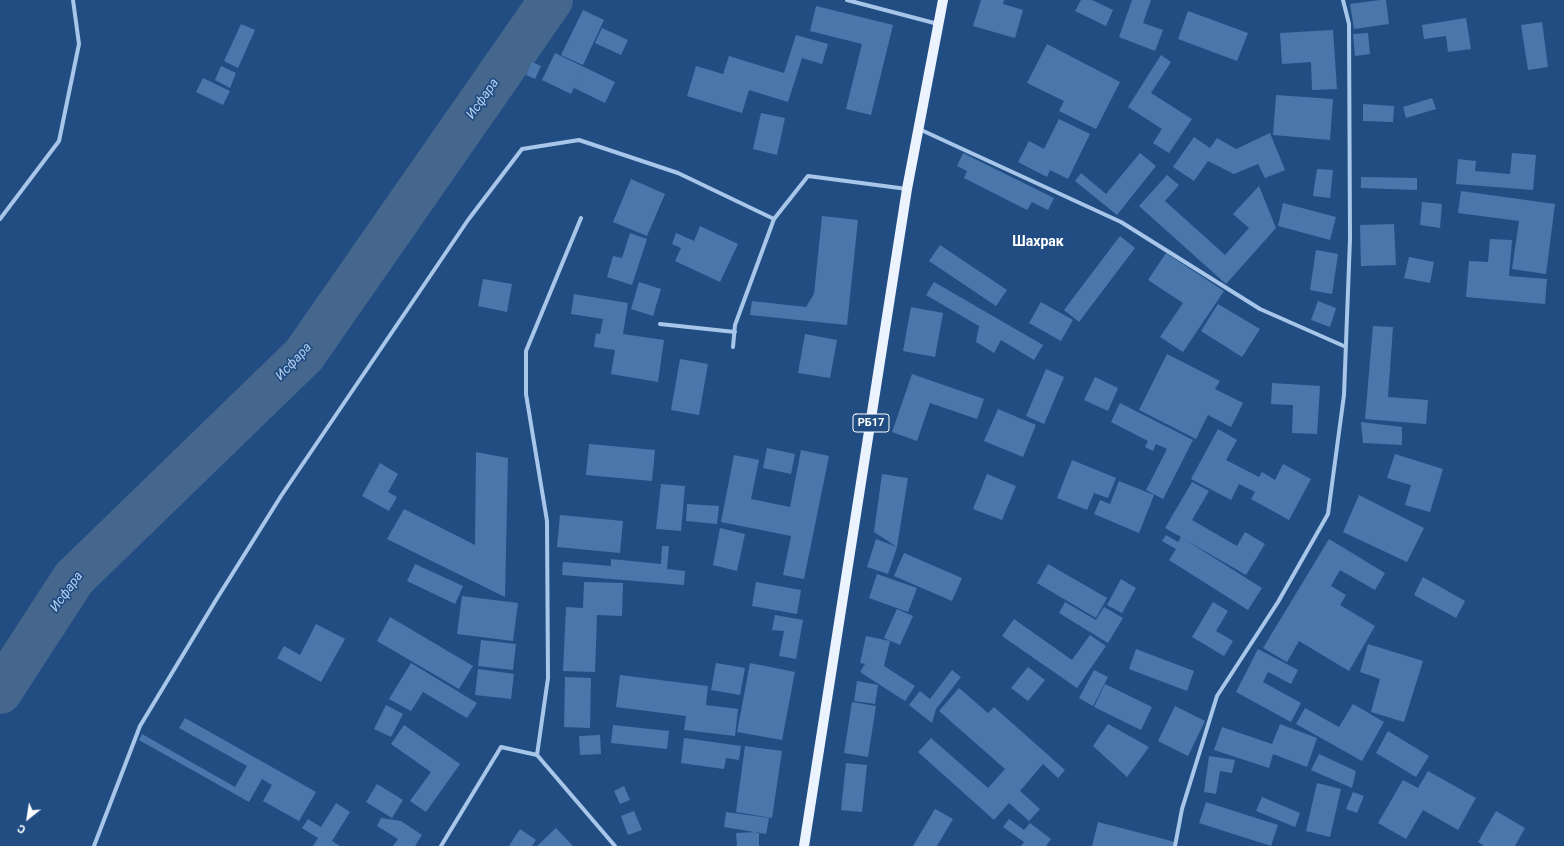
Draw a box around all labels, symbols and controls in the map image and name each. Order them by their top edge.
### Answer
water label: Исфара [464,76,502,122]
district label: Шахрак [1012,234,1064,250]
water label: Исфара [273,340,315,384]
road number: РБ17 [853,414,889,432]
water label: Исфара [47,569,87,615]
north arrow [8,798,48,838]
text: С [15,821,28,836]

